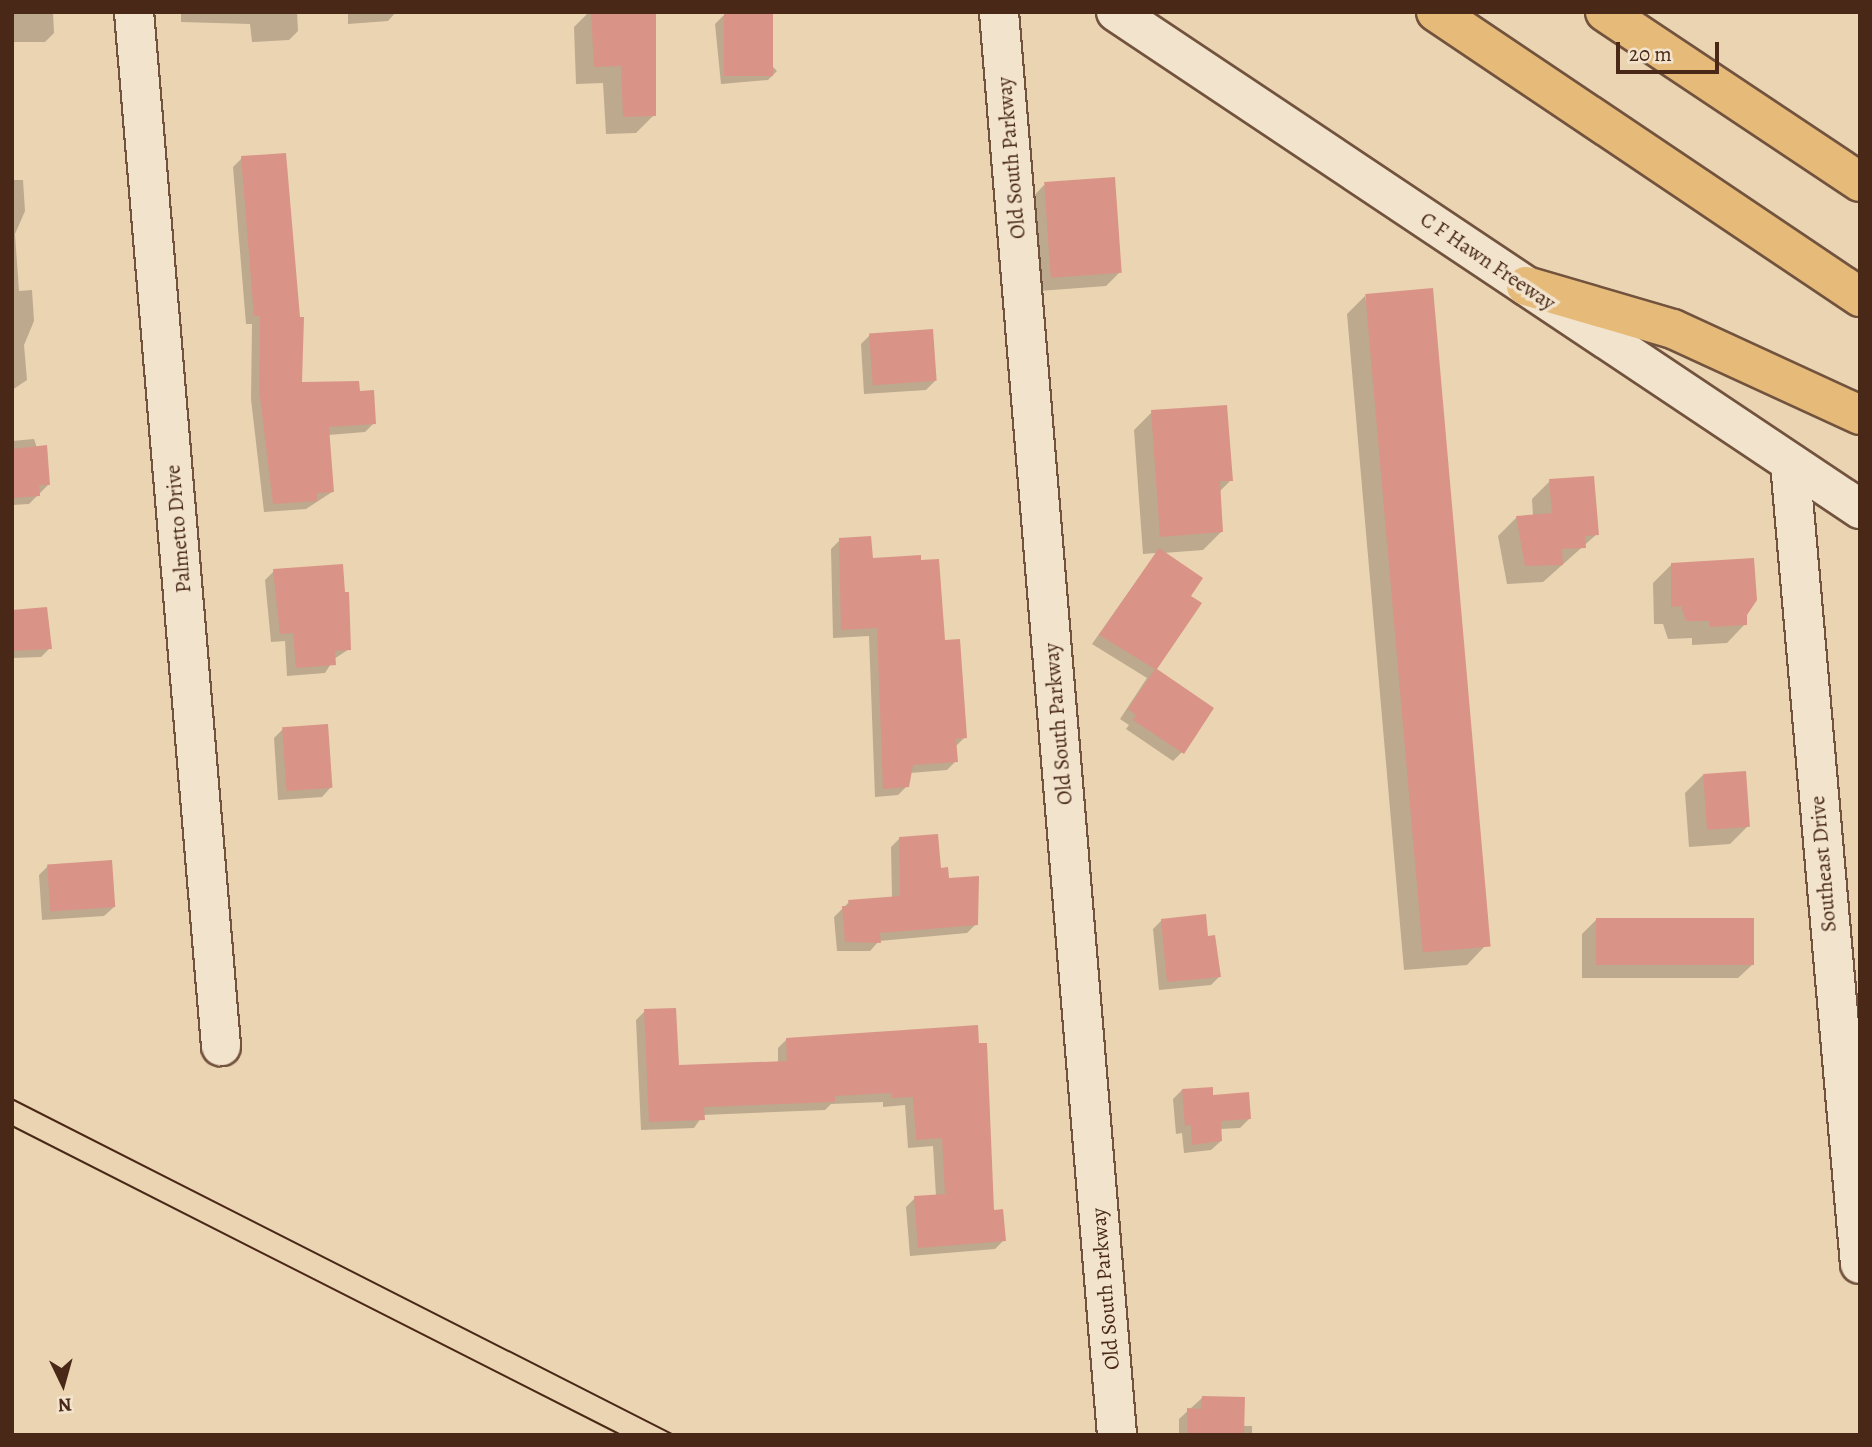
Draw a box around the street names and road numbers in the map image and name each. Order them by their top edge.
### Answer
street label: Old South Parkway [991,76,1031,240]
street label: C F Hawn Freeway [1416,206,1560,316]
street label: Palmetto Drive [160,464,196,594]
street label: Old South Parkway [1038,642,1078,806]
street label: Southeast Drive [1804,795,1842,933]
street label: Old South Parkway [1085,1207,1125,1371]

